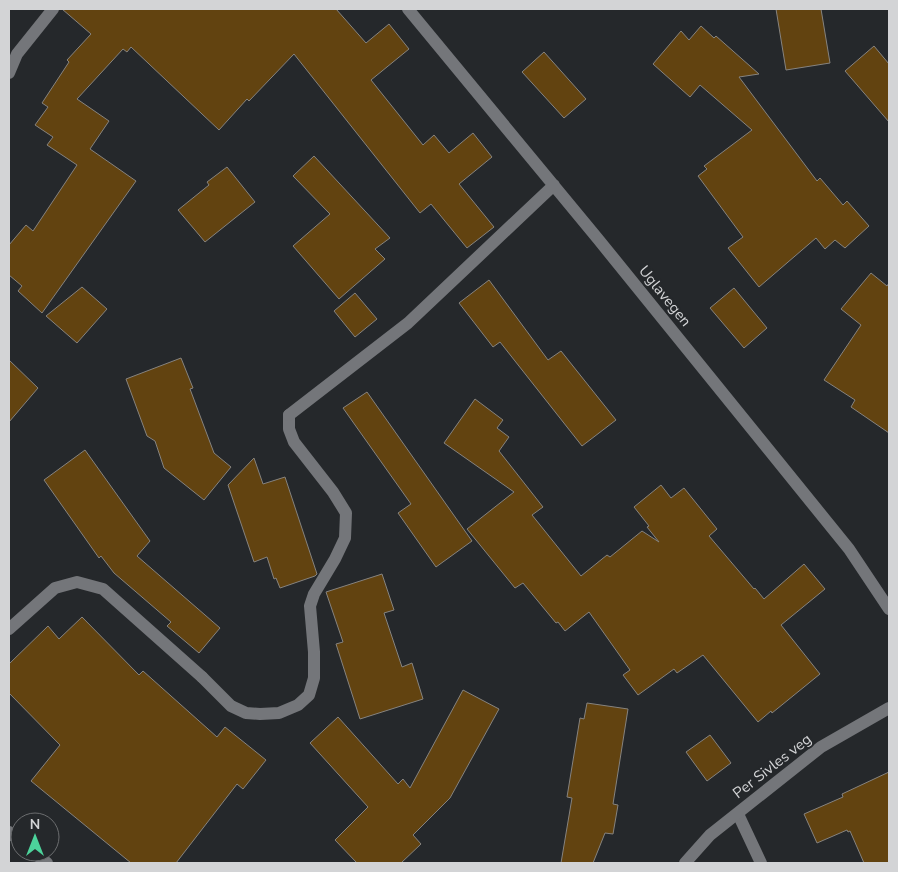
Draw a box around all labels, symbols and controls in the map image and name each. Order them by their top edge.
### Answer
street label: Uglavegen [634,261,696,331]
street label: Per Sivles veg [729,729,815,803]
north arrow [10,812,60,862]
text: N [30,815,40,834]

